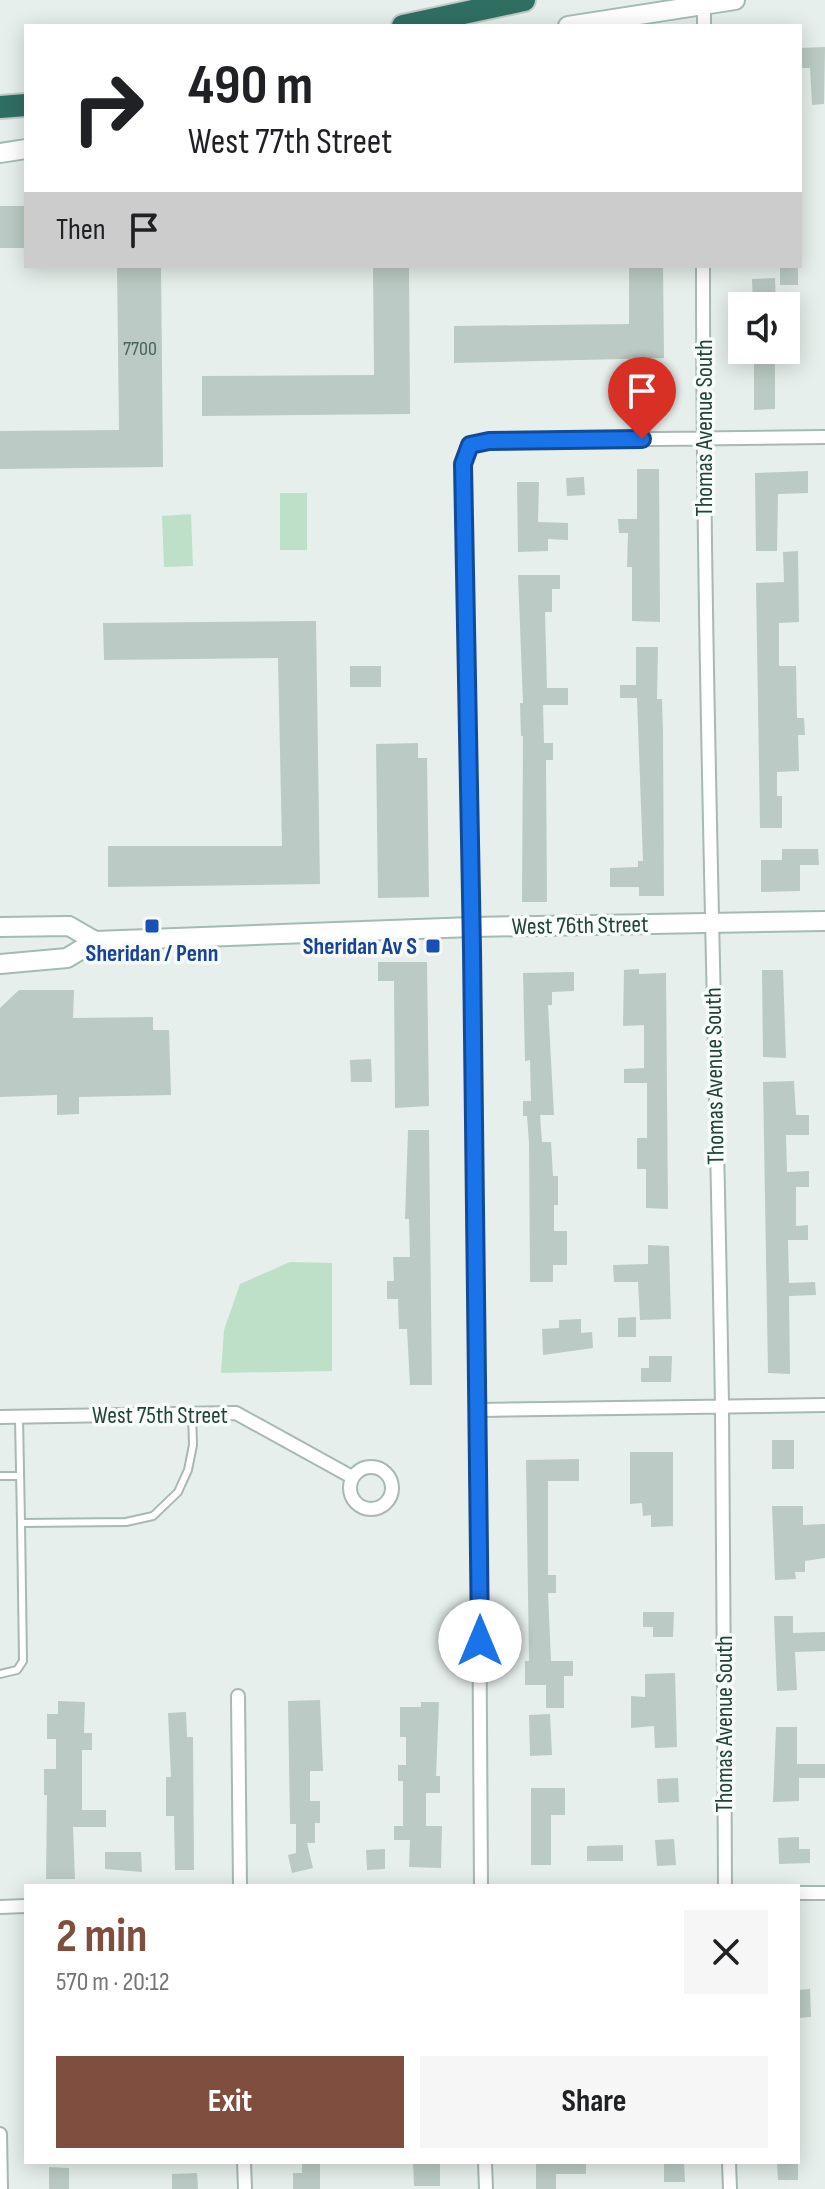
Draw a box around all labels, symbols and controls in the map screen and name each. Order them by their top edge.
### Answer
text: 490 m [188,53,313,120]
icon: right [56,56,160,160]
text: West 77th Street [188,121,392,164]
icon: arrive [122,208,166,252]
text: Then [56,212,106,248]
map controls [728,292,800,364]
button: sound [728,292,800,364]
house number: 7700 [123,337,157,361]
street label: Thomas Avenue South [690,339,719,517]
pin [608,357,676,439]
icon: arrive [620,369,664,413]
street label: West 76th Street [511,910,649,941]
marker: Sheridan / Penn [143,917,161,935]
place label: Sheridan Av S [303,932,417,961]
marker: Sheridan Av S [424,937,442,955]
place label: Sheridan / Penn [86,939,218,968]
street label: Thomas Avenue South [698,987,731,1165]
street label: West 75th Street [92,1401,228,1430]
position arrow [438,1599,522,1683]
street label: Thomas Avenue South [710,1635,739,1813]
text: 2 min [56,1908,147,1965]
button: close [684,1910,768,1994]
text: 570 m · 20:12 [56,1967,170,1998]
button: Exit [56,2056,404,2148]
button: Share [420,2056,768,2148]

